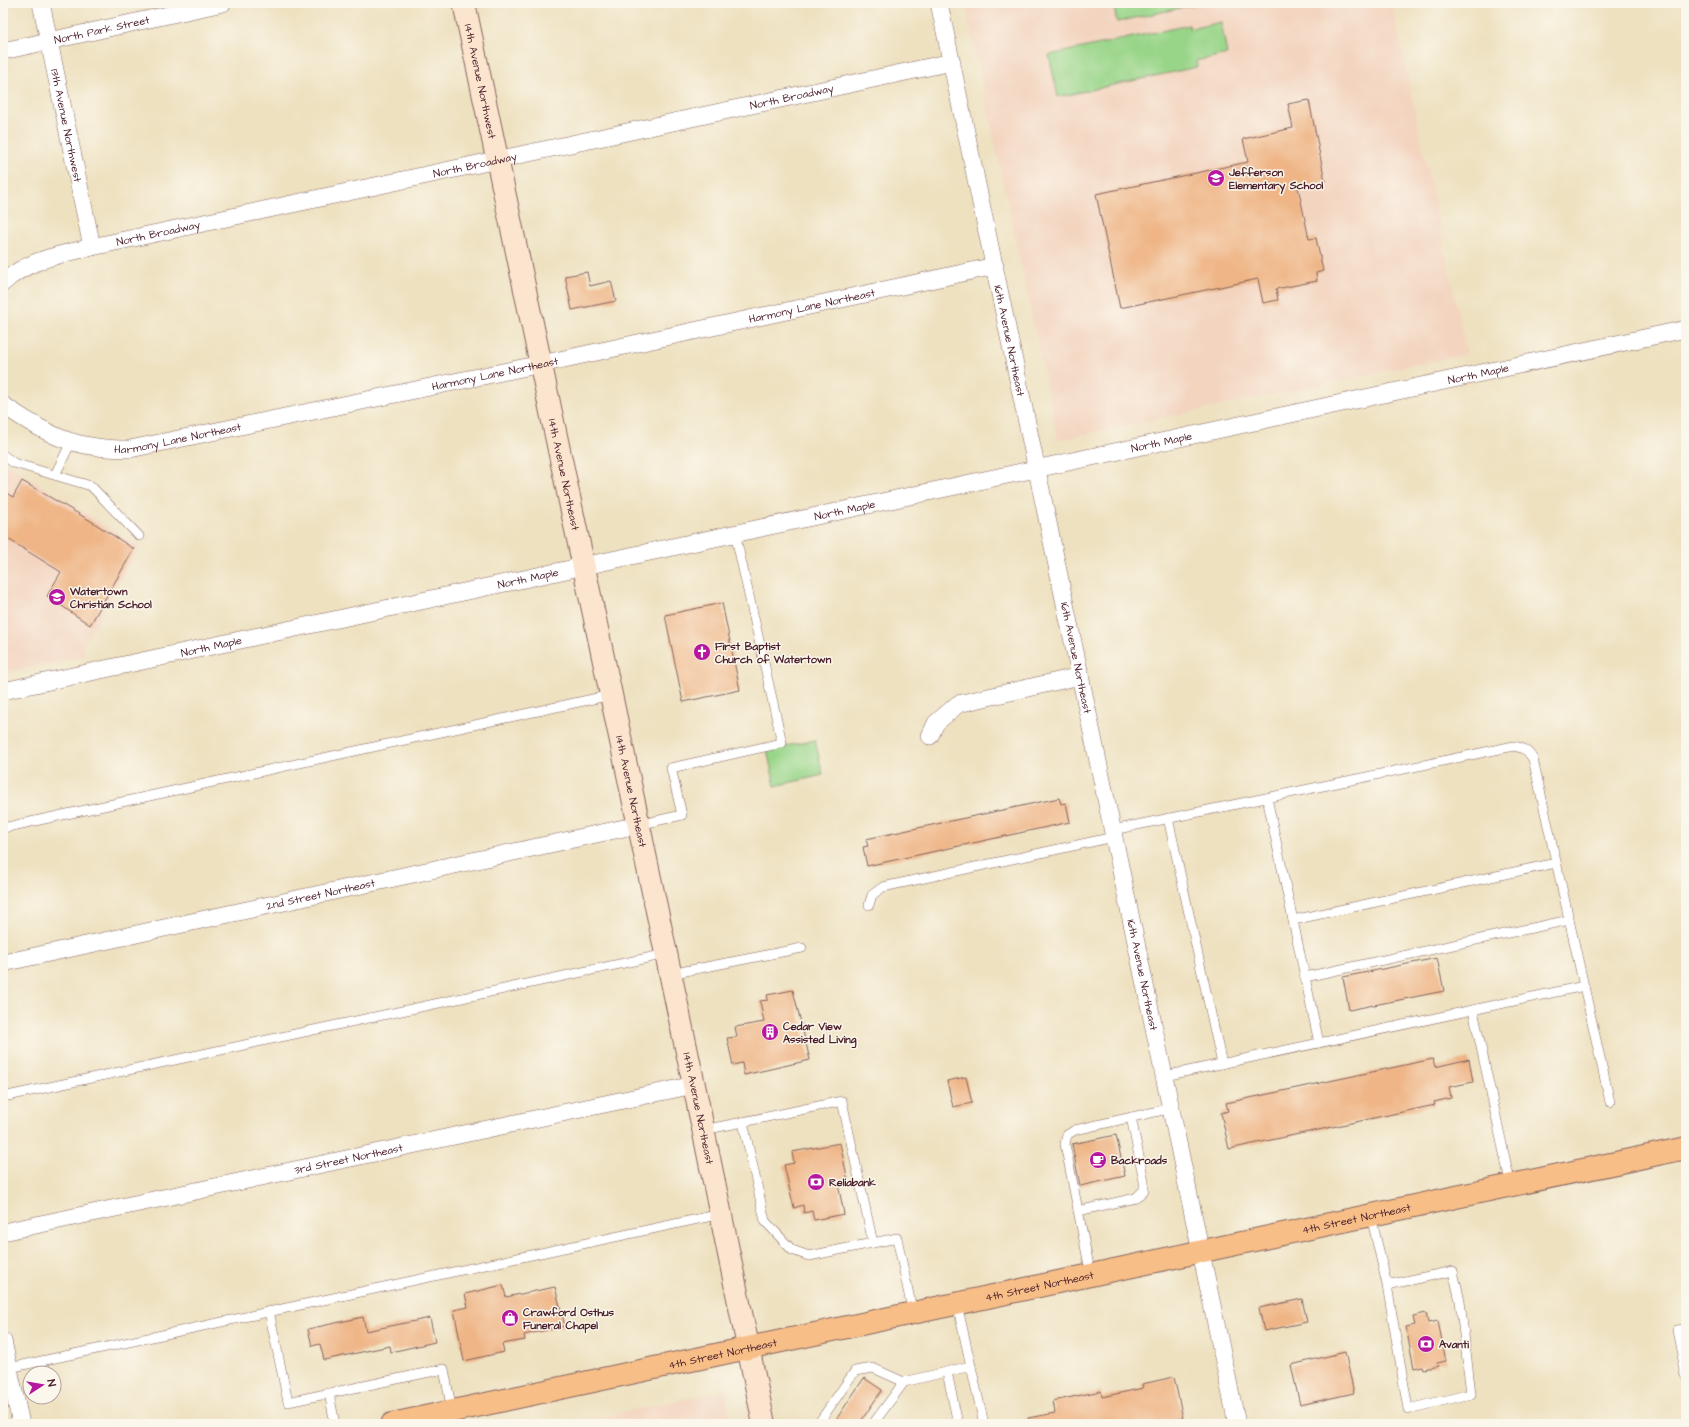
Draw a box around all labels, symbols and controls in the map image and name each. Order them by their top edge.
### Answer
street label: North Park Street [53,12,151,48]
street label: 14th Avenue Northwest [461,22,500,141]
street label: 13th Avenue Northwest [47,67,85,184]
street label: North Broadway [748,81,835,113]
street label: North Broadway [432,149,519,181]
place label: Jefferson Elementary School [1228,165,1324,195]
school or university icon: Jefferson Elementary School [1206,168,1226,188]
street label: North Broadway [115,217,202,250]
street label: 16th Avenue Northeast [990,284,1028,398]
street label: Harmony Lane Northeast [747,285,877,327]
street label: Harmony Lane Northeast [431,353,560,394]
street label: North Maple [1446,360,1510,388]
street label: 14th Avenue Northeast [545,417,583,532]
street label: Harmony Lane Northeast [114,419,243,457]
street label: North Maple [1130,428,1194,456]
street label: North Maple [813,497,877,524]
street label: North Maple [496,565,560,592]
place label: Watertown Christian School [69,584,152,612]
school or university icon: Watertown Christian School [47,587,67,607]
street label: 16th Avenue Northeast [1057,601,1095,715]
street label: North Maple [179,633,243,661]
place label: First Baptist Church of Watertown [715,639,832,667]
church icon: First Baptist Church of Watertown [692,642,712,662]
street label: 14th Avenue Northeast [612,734,650,849]
street label: 2nd Street Northeast [265,875,377,914]
street label: 16th Avenue Northeast [1123,918,1161,1033]
place label: Cedar View Assisted Living [783,1019,857,1049]
building icon: Cedar View Assisted Living [760,1022,780,1042]
street label: 14th Avenue Northeast [679,1051,717,1166]
street label: 3rd Street Northeast [293,1140,405,1178]
cafe icon: Backroads [1088,1150,1108,1170]
place label: Backroads [1111,1153,1168,1168]
bank icon: Reliabank [806,1172,826,1192]
place label: Reliabank [829,1175,876,1190]
street label: 4th Street Northeast [1301,1200,1413,1238]
street label: 4th Street Northeast [984,1267,1096,1305]
place label: Crawford Osthus Funeral Chapel [523,1305,615,1334]
shop icon: Crawford Osthus Funeral Chapel [500,1308,520,1328]
bank icon: Avanti [1416,1334,1436,1354]
street label: 4th Street Northeast [667,1335,779,1373]
place label: Avanti [1439,1337,1469,1352]
north arrow [22,1365,62,1405]
text: N [43,1378,59,1388]

